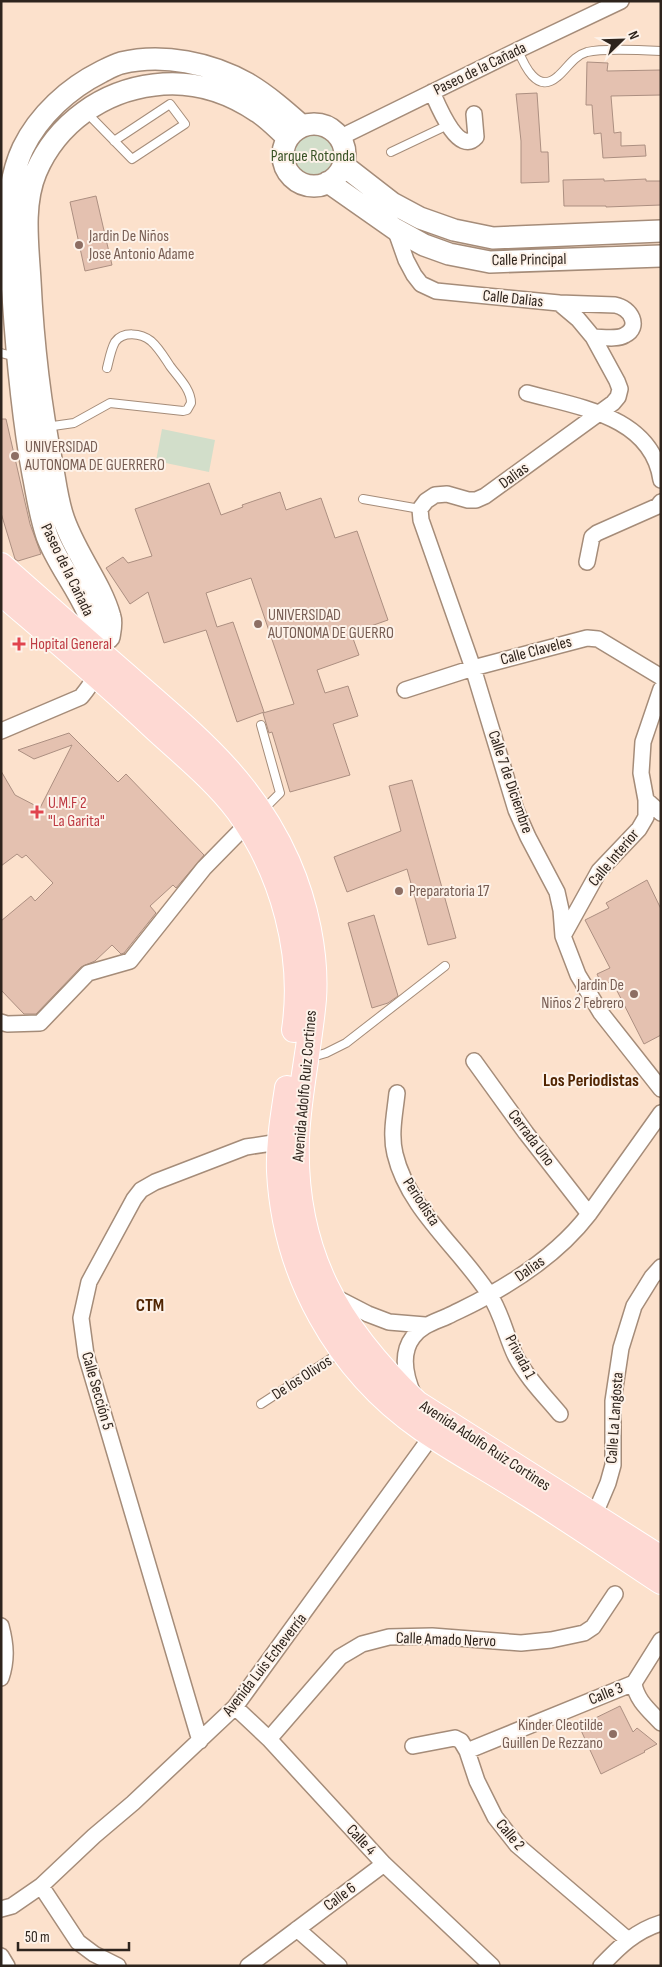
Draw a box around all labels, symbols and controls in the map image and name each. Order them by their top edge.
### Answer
north arrow [597,15,647,65]
text: N [624,28,643,42]
street label: Paseo de la Cañada [430,38,530,100]
park label: Parque Rotonda [271,147,355,166]
place label: Jardin De Niños Jose Antonio Adame [88,227,194,264]
marker: Jardin De Niños Jose Antonio Adame [73,239,85,251]
street label: Calle Principal [491,250,567,270]
street label: Calle Dalias [482,286,544,312]
place label: UNIVERSIDAD AUTONOMA DE GUERRERO [24,438,165,475]
marker: UNIVERSIDAD AUTONOMA DE GUERRERO [9,450,21,462]
street label: Dalias [495,459,533,493]
street label: Paseo de la Cañada [36,520,98,620]
place label: UNIVERSIDAD AUTONOMA DE GUERRO [267,606,394,643]
marker: UNIVERSIDAD AUTONOMA DE GUERRO [252,618,264,630]
street label: Calle Claveles [498,632,574,670]
place label: Hopital General [30,635,112,654]
marker: Hopital General [12,637,26,651]
street label: Calle 7 de Diciembre [484,728,536,836]
place label: U.M.F 2 "La Garita" [48,794,105,831]
marker: U.M.F 2 "La Garita" [30,805,44,819]
street label: Calle Interior [585,825,644,890]
place label: Preparatoria 17 [409,882,490,901]
marker: Preparatoria 17 [393,885,405,897]
place label: Jardin De Niños 2 Febrero [541,976,624,1013]
marker: Jardin De Niños 2 Febrero [628,988,640,1000]
street label: Avenida Adolfo Ruiz Cortines [289,1009,321,1164]
district label: Los Periodistas [543,1070,639,1091]
street label: Cerrada Uno [504,1106,558,1170]
street label: Periodista [398,1174,444,1230]
street label: Dalias [511,1252,549,1286]
district label: CTM [136,1295,164,1316]
street label: Privada 1 [500,1332,540,1383]
street label: Calle Sección 5 [77,1350,117,1432]
street label: De los Olivos [269,1352,336,1404]
street label: Calle La Langosta [602,1372,628,1464]
street label: Avenida Adolfo Ruiz Cortines [415,1396,554,1495]
street label: Avenida Luis Echeverría [218,1610,311,1721]
street label: Calle Amado Nervo [396,1629,496,1651]
street label: Calle 3 [586,1679,626,1709]
place label: Kinder Cleotilde Guillen De Rezzano [502,1716,603,1753]
marker: Kinder Cleotilde Guillen De Rezzano [607,1728,619,1740]
street label: Calle 2 [491,1815,529,1855]
street label: Calle 4 [342,1821,380,1860]
street label: Calle 6 [320,1879,360,1915]
scale bar [18,1920,129,1952]
text: 50 m [25,1928,50,1947]

